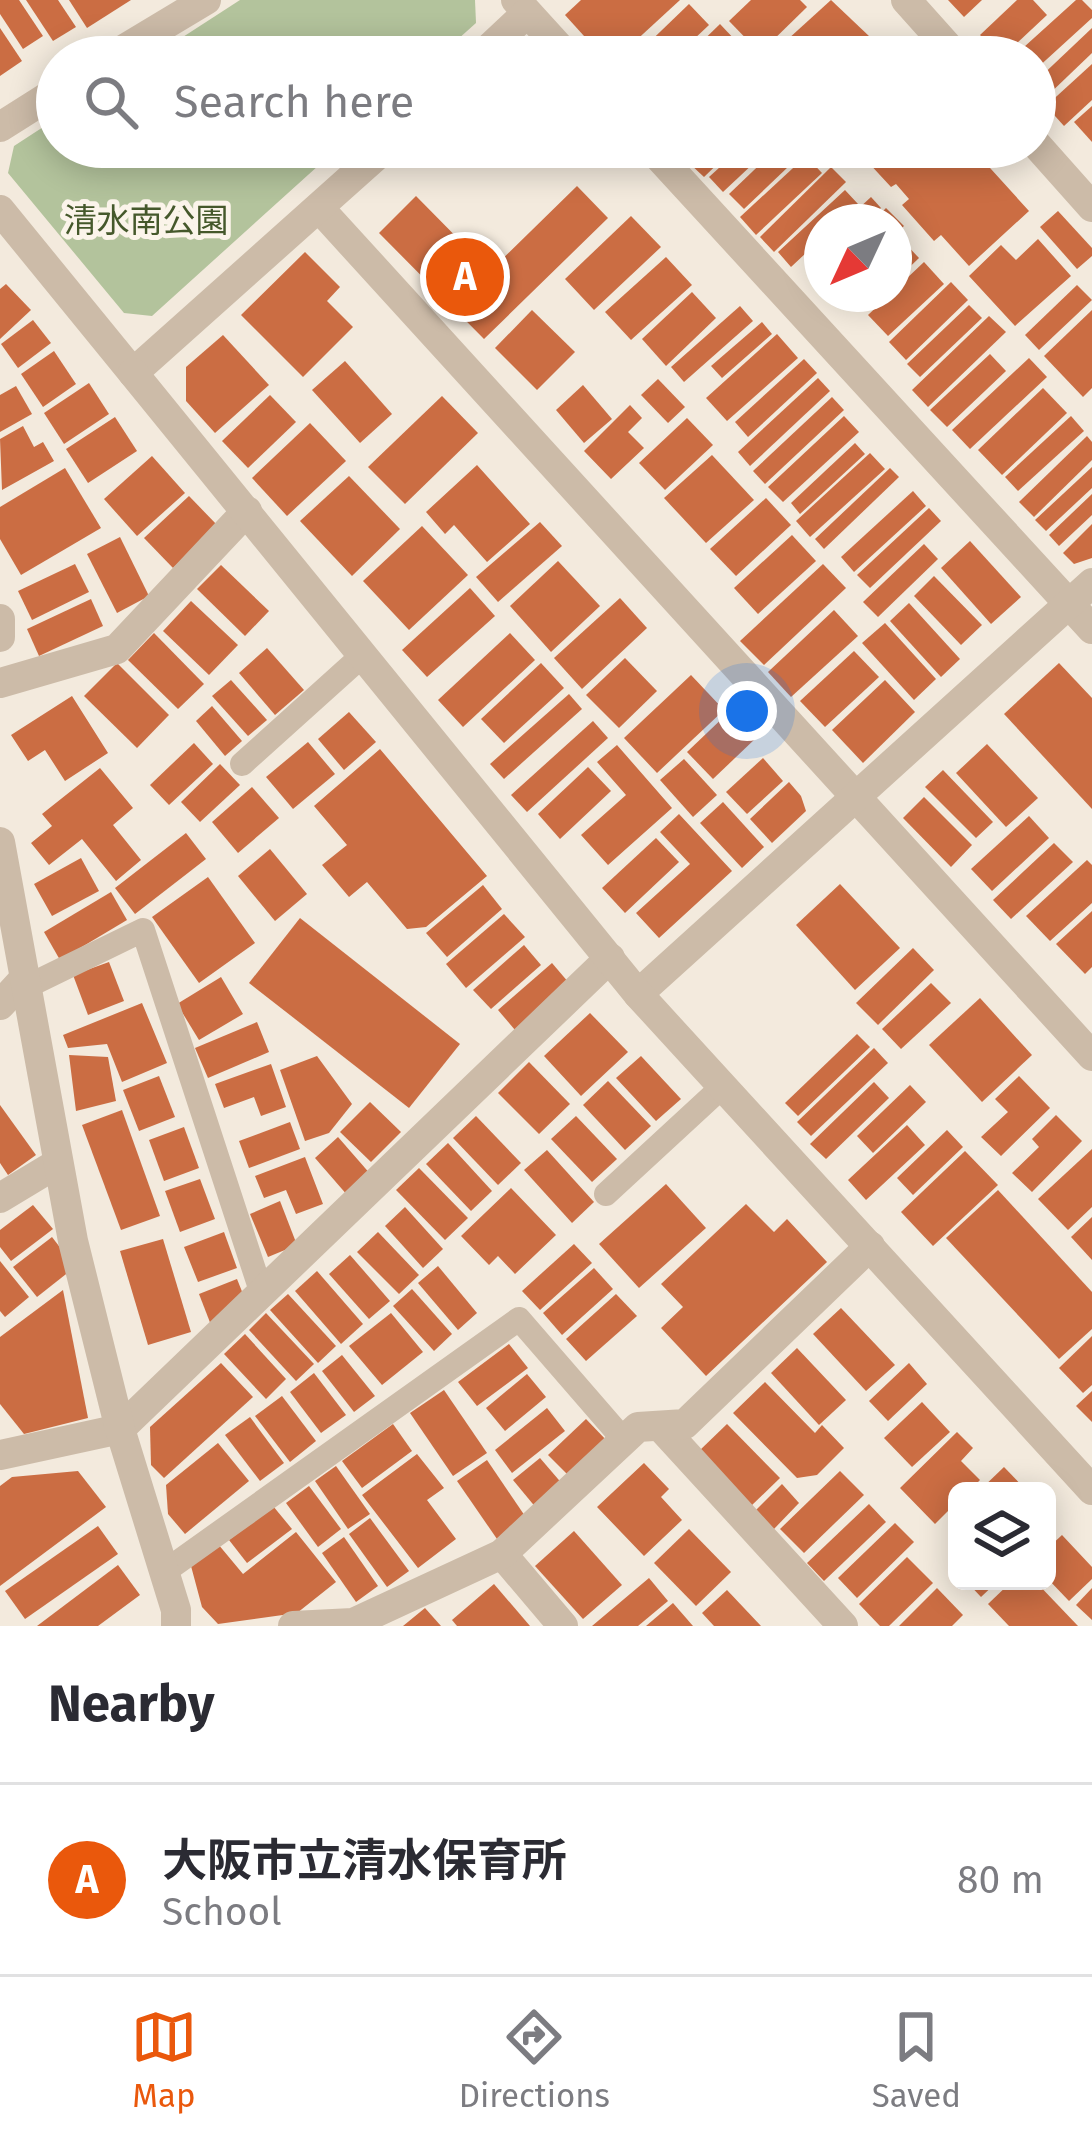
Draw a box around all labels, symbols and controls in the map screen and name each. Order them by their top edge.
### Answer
search box [36,36,1056,168]
icon: search [78,69,144,135]
text: Search here [174,75,414,129]
park label: 清水南公園 [64,201,229,241]
north arrow [804,204,912,312]
pin: A [426,232,504,322]
your location [717,681,777,741]
map controls [948,1482,1056,1590]
button: layers [948,1482,1056,1590]
text: Nearby [48,1673,214,1735]
text: 大阪市立清水保育所 [162,1834,567,1888]
text: A [75,1857,99,1903]
text: 80 m [957,1857,1044,1903]
text: School [162,1889,282,1935]
tab: Map [131,2004,197,2116]
tab: Directions [459,2004,610,2116]
tab: Saved [872,2004,961,2116]

